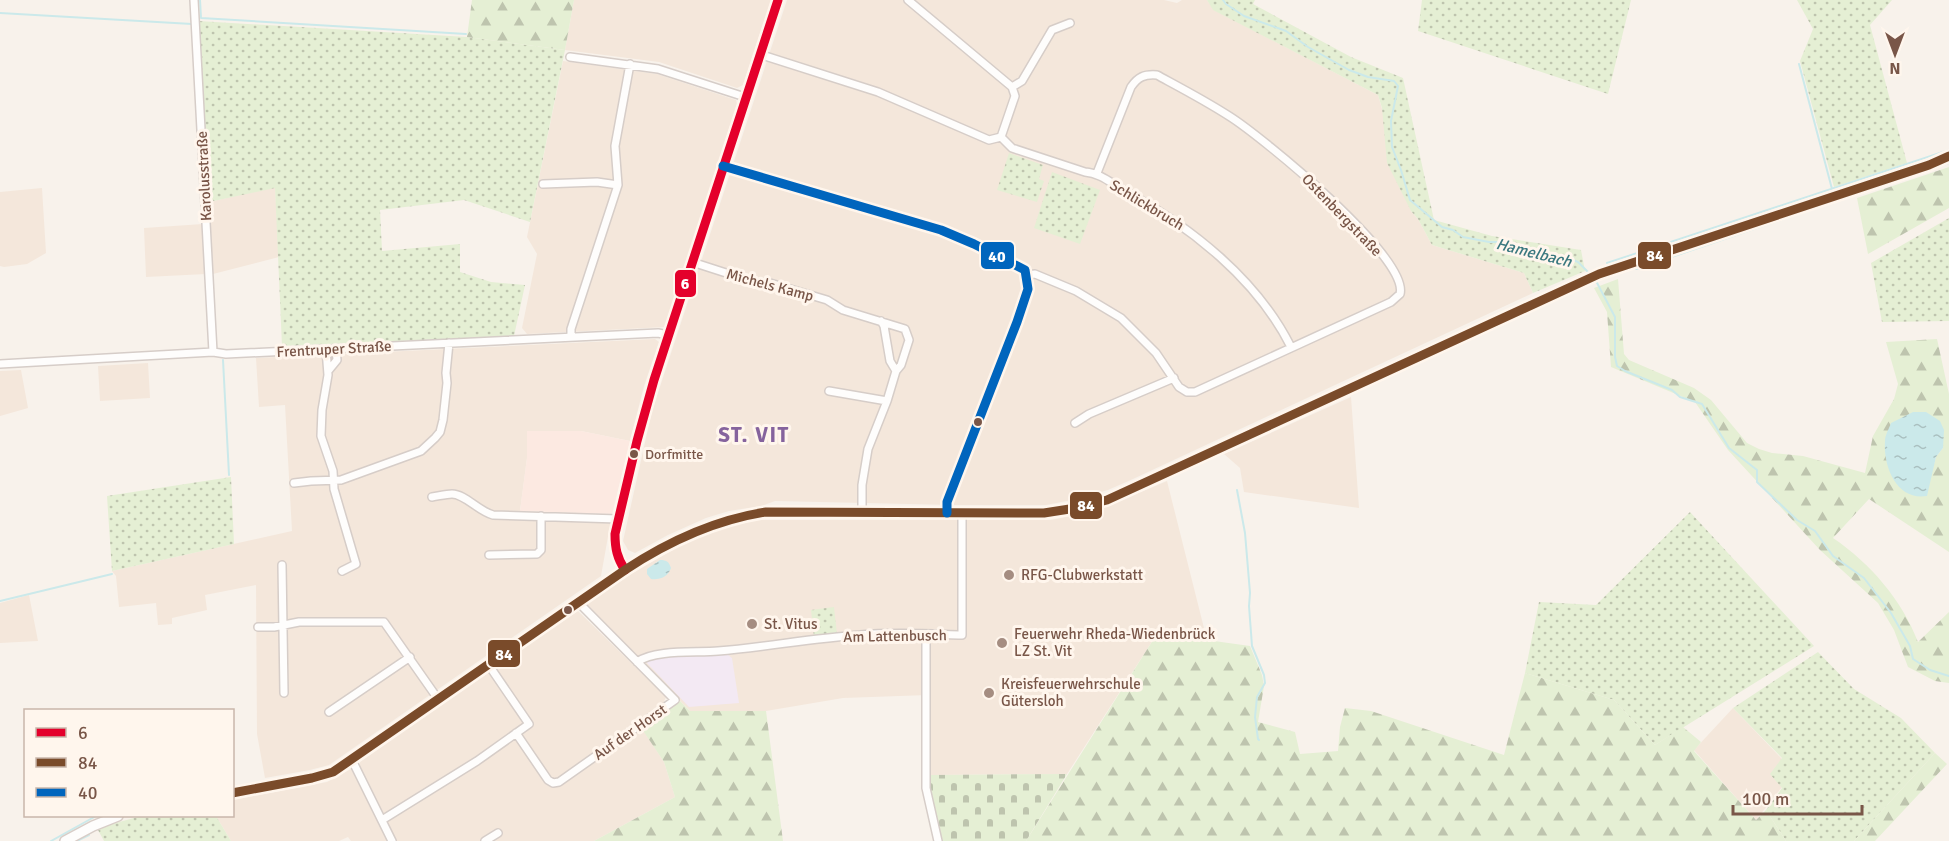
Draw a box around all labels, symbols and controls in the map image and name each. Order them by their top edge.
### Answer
north arrow [1865,24,1925,84]
text: N [1889,58,1901,78]
street label: Karolusstraße [193,130,215,222]
street label: Ostenbergstraße [1298,170,1386,260]
street label: Schlickbruch [1107,176,1187,234]
water label: Hamelbach [1494,234,1575,272]
line badge: 40 [980,241,1015,270]
line badge: 84 [1637,241,1672,270]
text: 84 [1646,246,1664,266]
text: 40 [988,247,1006,267]
street label: Michels Kamp [724,265,816,305]
line badge: 6 [674,269,697,298]
text: 6 [681,274,690,294]
street label: Frentruper Straße [276,337,392,361]
unlabelled marker [972,416,984,428]
district label: ST. VIT [718,422,790,448]
place label: Dorfmitte [645,446,703,463]
marker: Dorfmitte [628,448,640,460]
line badge: 84 [1069,491,1103,520]
text: 84 [1077,496,1095,516]
place label: RFG-Clubwerkstatt [1021,566,1143,584]
marker: RFG-Clubwerkstatt [1002,568,1016,582]
unlabelled marker [562,604,574,616]
place label: St. Vitus [764,615,818,633]
marker: St. Vitus [745,617,759,631]
place label: Feuerwehr Rheda-Wiedenbrück LZ St. Vit [1014,625,1216,660]
street label: Am Lattenbusch [843,626,947,646]
marker: Feuerwehr Rheda-Wiedenbrück LZ St. Vit [995,636,1009,650]
line badge: 84 [487,639,521,668]
text: 84 [495,645,513,665]
place label: Kreisfeuerwehrschule Gütersloh [1001,675,1141,710]
marker: Kreisfeuerwehrschule Gütersloh [982,686,996,700]
street label: Auf der Horst [590,700,670,764]
legend [24,709,234,817]
text: 6 [78,722,88,744]
text: 84 [78,752,98,774]
scale bar [1733,778,1862,816]
text: 40 [78,782,97,804]
text: 100 m [1742,788,1789,810]

